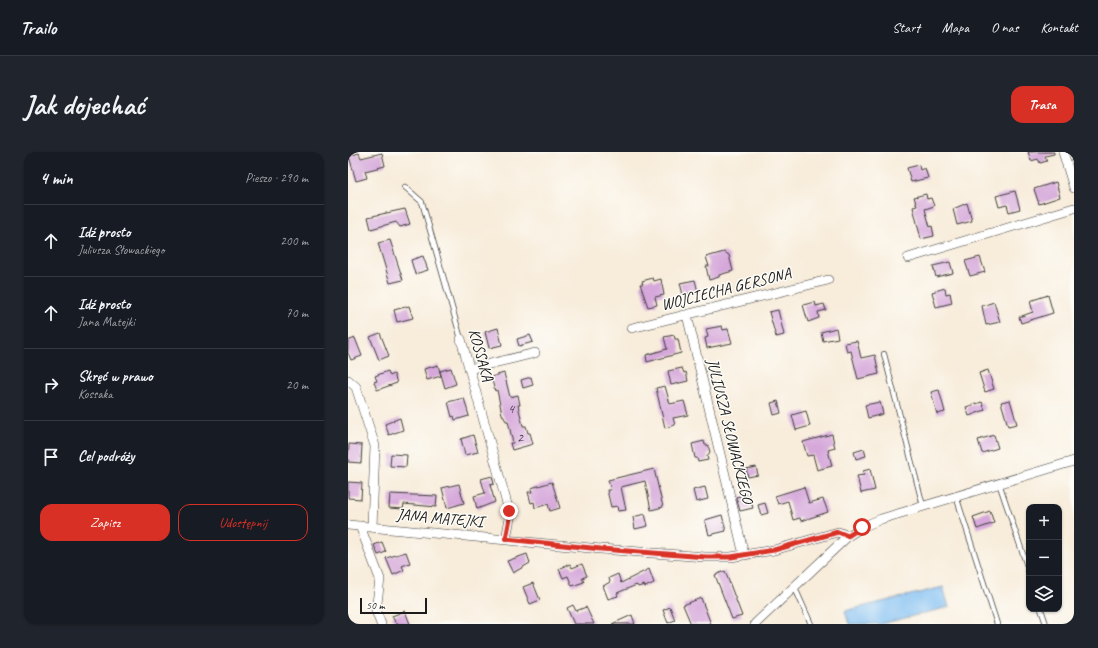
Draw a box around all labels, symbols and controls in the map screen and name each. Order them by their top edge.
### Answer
text: Trailo [20,16,56,40]
text: Start [892,19,920,36]
text: Mapa [942,19,969,36]
text: O nas [991,19,1018,36]
text: Kontakt [1040,19,1078,36]
button: Trasa [1011,86,1074,123]
text: Jak dojechać [24,87,145,122]
text: 4 min [40,168,73,189]
text: Pieszo · 290 m [245,170,308,186]
text: Idź prosto [78,223,131,242]
icon: ahead [40,230,62,252]
text: 200 m [280,233,308,249]
text: Juliusza Słowackiego [78,242,164,258]
street label: WOJCIECHA GERSONA [659,263,794,315]
text: Idź prosto [78,295,131,314]
icon: ahead [40,302,62,324]
text: 70 m [286,305,308,321]
text: Jana Matejki [78,314,135,330]
street label: KOSSAKA [464,326,498,385]
street label: JULIUSZA SŁOWACKIEGO [702,356,758,507]
text: Skręć w prawo [78,367,153,386]
icon: right [40,374,62,396]
text: 20 m [286,377,308,393]
text: Kossaka [78,386,113,402]
house number: 4 [508,400,516,417]
house number: 2 [517,429,525,446]
icon: arrive [40,446,62,468]
text: Cel podróży [78,447,134,466]
route end [500,502,518,520]
button: Zapisz [40,504,170,541]
button: Udostępnij [178,504,308,541]
street label: JANA MATEJKI [395,504,488,532]
map controls [1026,504,1062,612]
button: + [1026,504,1062,540]
route start [853,518,871,536]
button: − [1026,540,1062,576]
button: layers [1026,576,1062,612]
scale bar [360,596,427,615]
text: 50 m [366,598,385,612]

